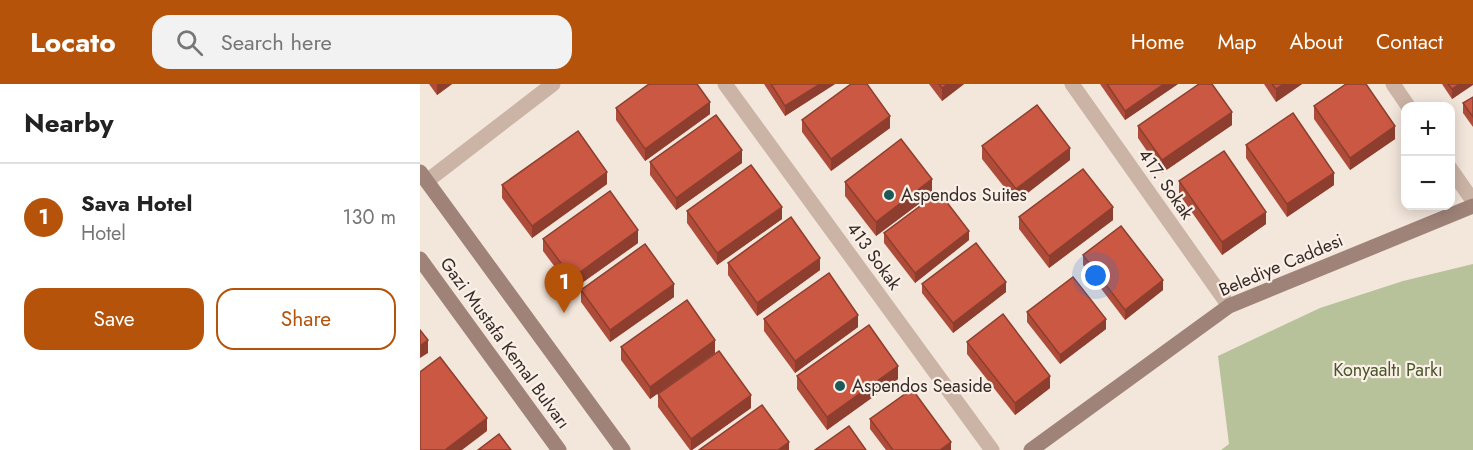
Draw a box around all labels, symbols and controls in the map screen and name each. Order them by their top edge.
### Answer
search box [152,15,572,69]
text: Locato [30,22,116,63]
icon: search [173,26,206,59]
text: Search here [221,26,332,58]
text: Home [1131,27,1184,57]
text: Map [1217,27,1257,57]
text: About [1290,27,1343,57]
text: Contact [1376,27,1443,57]
map controls [1401,102,1455,210]
button: + [1401,102,1455,156]
text: Nearby [24,104,113,142]
street label: 417. Sokak [1132,143,1200,225]
button: − [1401,156,1455,210]
place label: Aspendos Suites [901,182,1027,208]
text: Sava Hotel [81,187,192,219]
marker: Aspendos Suites [882,188,896,202]
text: 1 [38,203,49,232]
text: 130 m [342,203,396,232]
street label: 413 Sokak [841,217,907,295]
text: Hotel [81,219,126,248]
street label: Belediye Caddesi [1215,227,1347,303]
street label: Gazi Mustafa Kemal Bulvarı [434,252,576,434]
your location [1081,261,1110,290]
pin: 1 [544,264,584,313]
button: Save [24,288,204,350]
button: Share [216,288,396,350]
park label: Konyaaltı Parkı [1333,357,1443,383]
place label: Aspendos Seaside [852,373,992,399]
marker: Aspendos Seaside [833,379,847,393]

